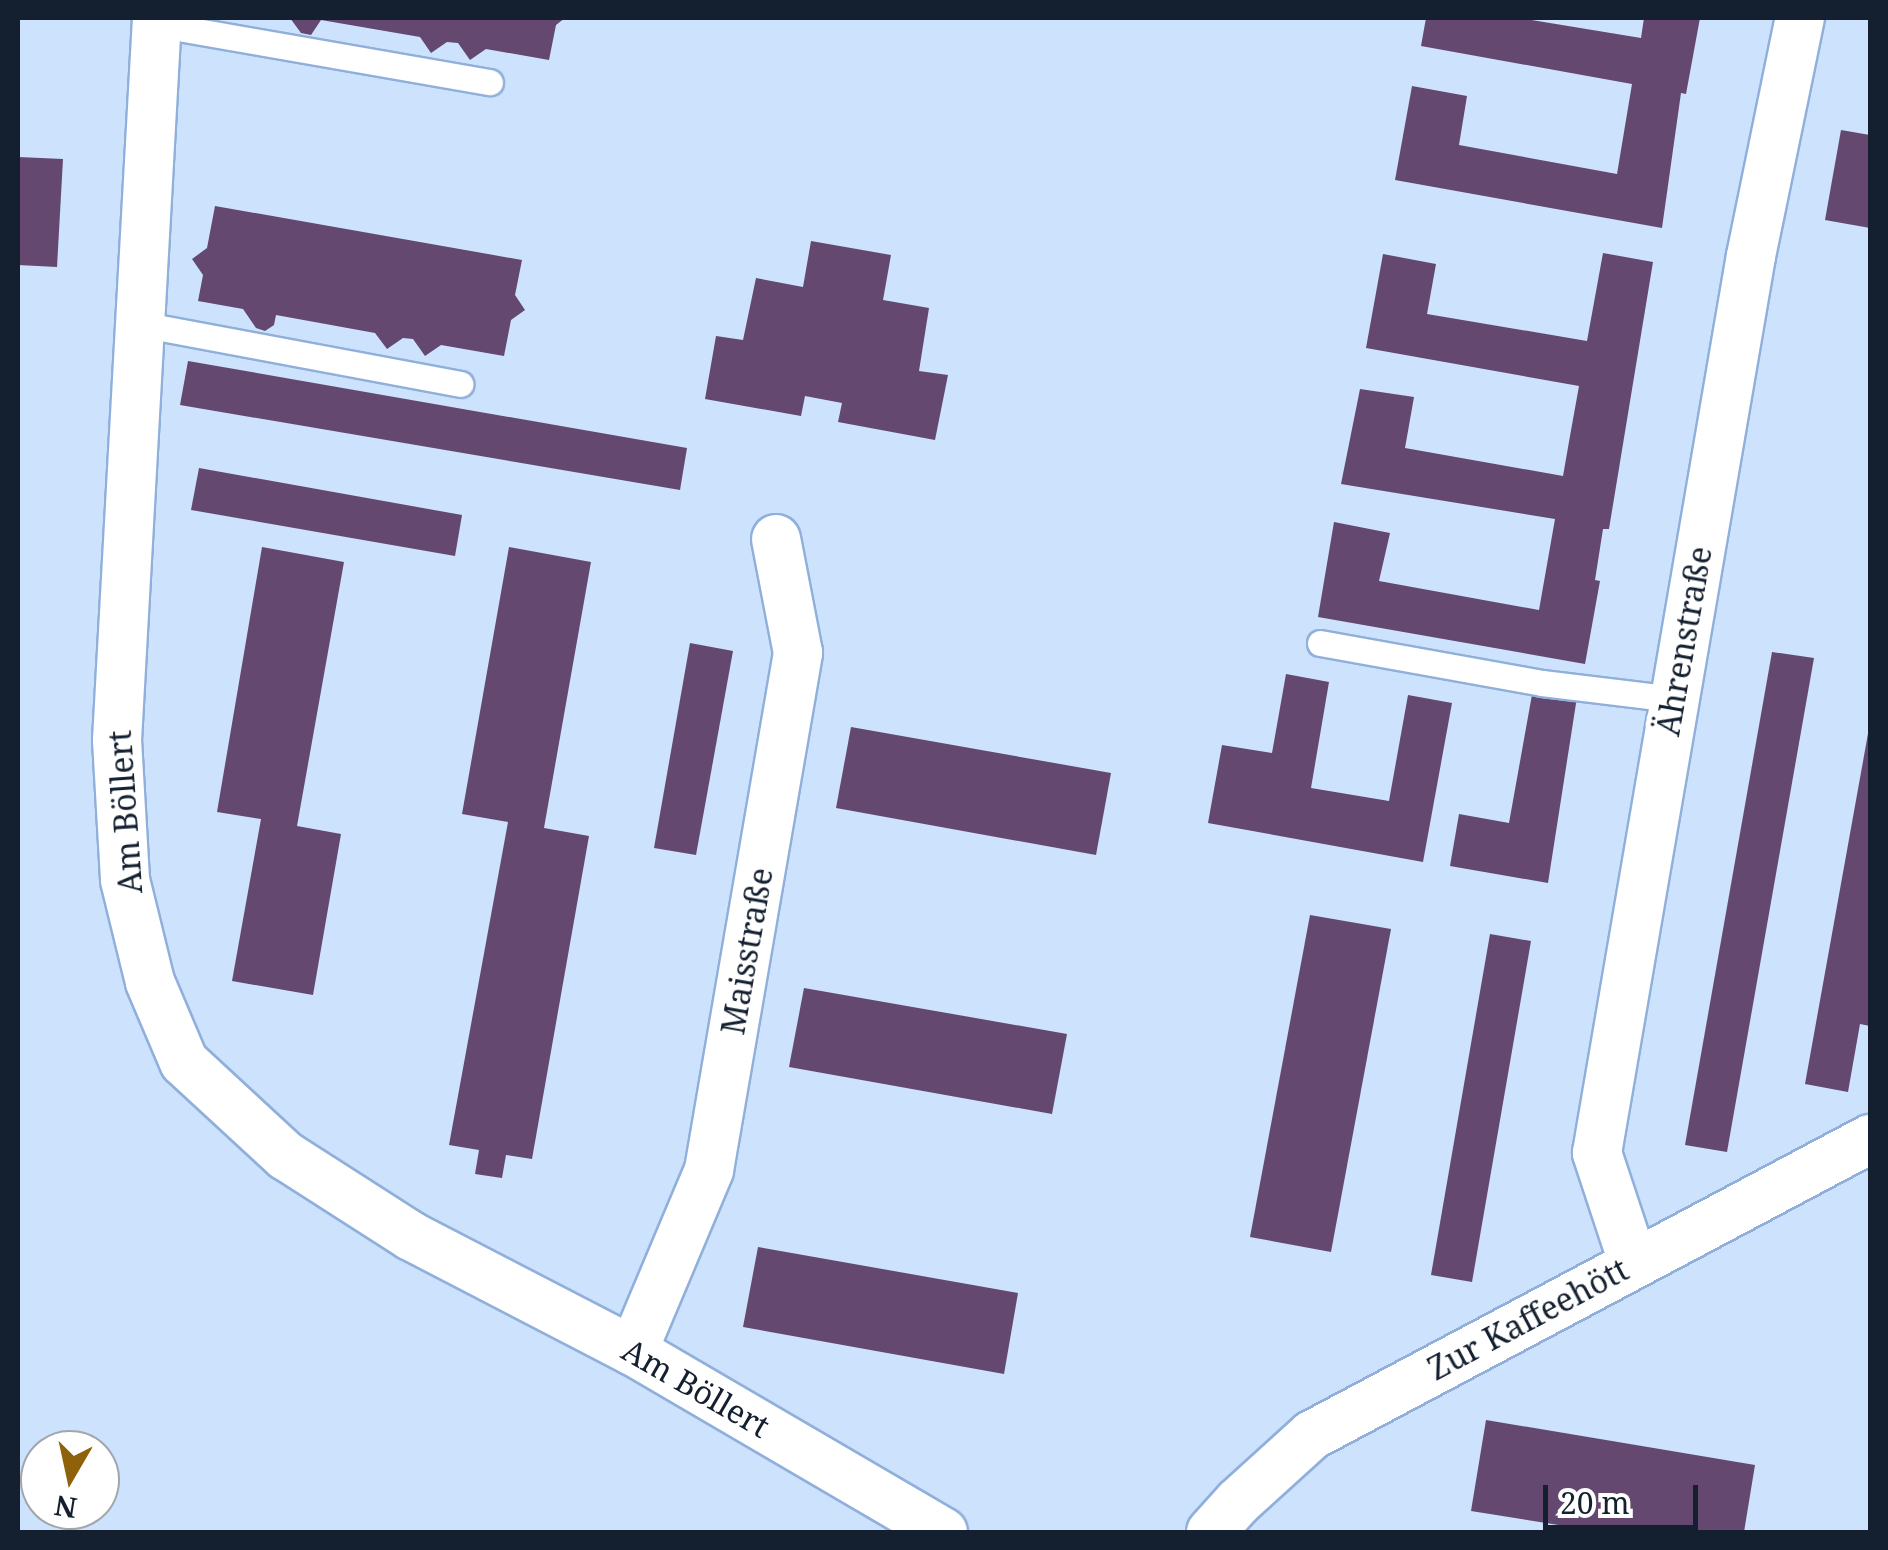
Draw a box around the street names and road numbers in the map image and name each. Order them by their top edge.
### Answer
street label: Ährenstraße [1648,543,1720,739]
street label: Am Böllert [100,729,150,895]
street label: Maisstraße [713,865,781,1037]
street label: Zur Kaffeehött [1421,1250,1635,1388]
street label: Am Böllert [615,1330,777,1446]

